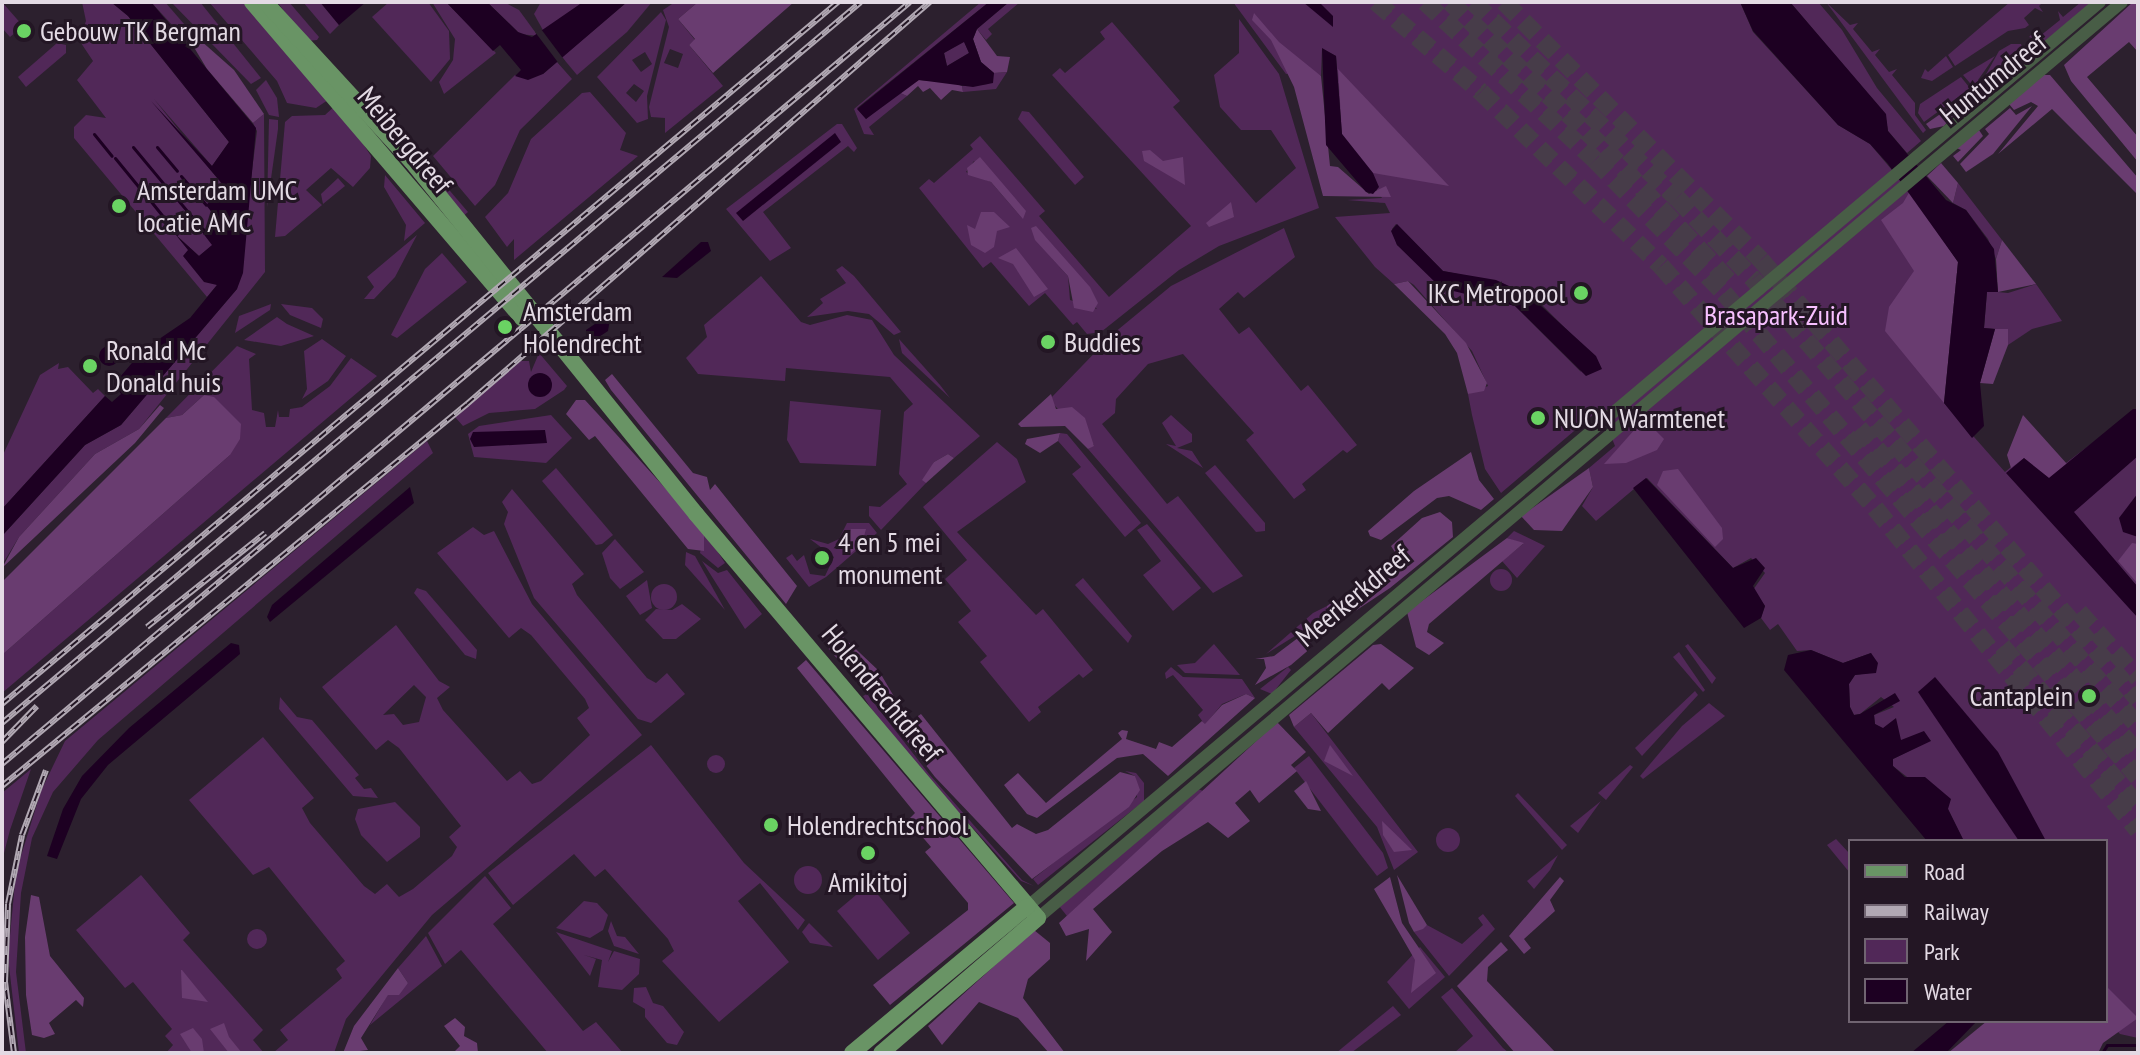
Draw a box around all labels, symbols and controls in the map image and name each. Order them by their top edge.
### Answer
place label: Gebouw TK Bergman [40,14,243,48]
marker: Gebouw TK Bergman [15,22,33,40]
street label: Huntumdreef [1933,25,2053,131]
street label: Meibergdreef [351,80,459,200]
place label: Amsterdam UMC locatie AMC [137,173,297,239]
marker: Amsterdam UMC locatie AMC [108,195,130,217]
place label: IKC Metropool [1427,276,1565,310]
marker: IKC Metropool [1572,284,1590,302]
place label: Amsterdam Holendrecht [523,294,642,360]
park label: Brasapark-Zuid [1704,298,1848,332]
marker: Amsterdam Holendrecht [494,316,516,338]
place label: Buddies [1064,325,1141,359]
place label: Ronald Mc Donald huis [106,333,221,399]
marker: Buddies [1039,333,1057,351]
marker: Ronald Mc Donald huis [81,357,99,375]
place label: NUON Warmtenet [1554,401,1726,435]
marker: NUON Warmtenet [1529,409,1547,427]
place label: 4 en 5 mei monument [838,525,943,591]
street label: Meerkerkdreef [1289,538,1417,654]
marker: 4 en 5 mei monument [813,549,831,567]
street label: Holendrechtdreef [815,618,949,768]
place label: Cantaplein [1970,679,2073,713]
marker: Cantaplein [2080,687,2098,705]
place label: Holendrechtschool [787,808,968,842]
marker: Holendrechtschool [762,816,780,834]
legend [1848,839,2108,1023]
marker: Amikitoj [859,844,877,862]
text: Road [1924,856,1965,887]
place label: Amikitoj [828,865,908,899]
text: Railway [1924,896,1989,927]
text: Park [1924,936,1960,967]
text: Water [1924,976,1972,1007]

